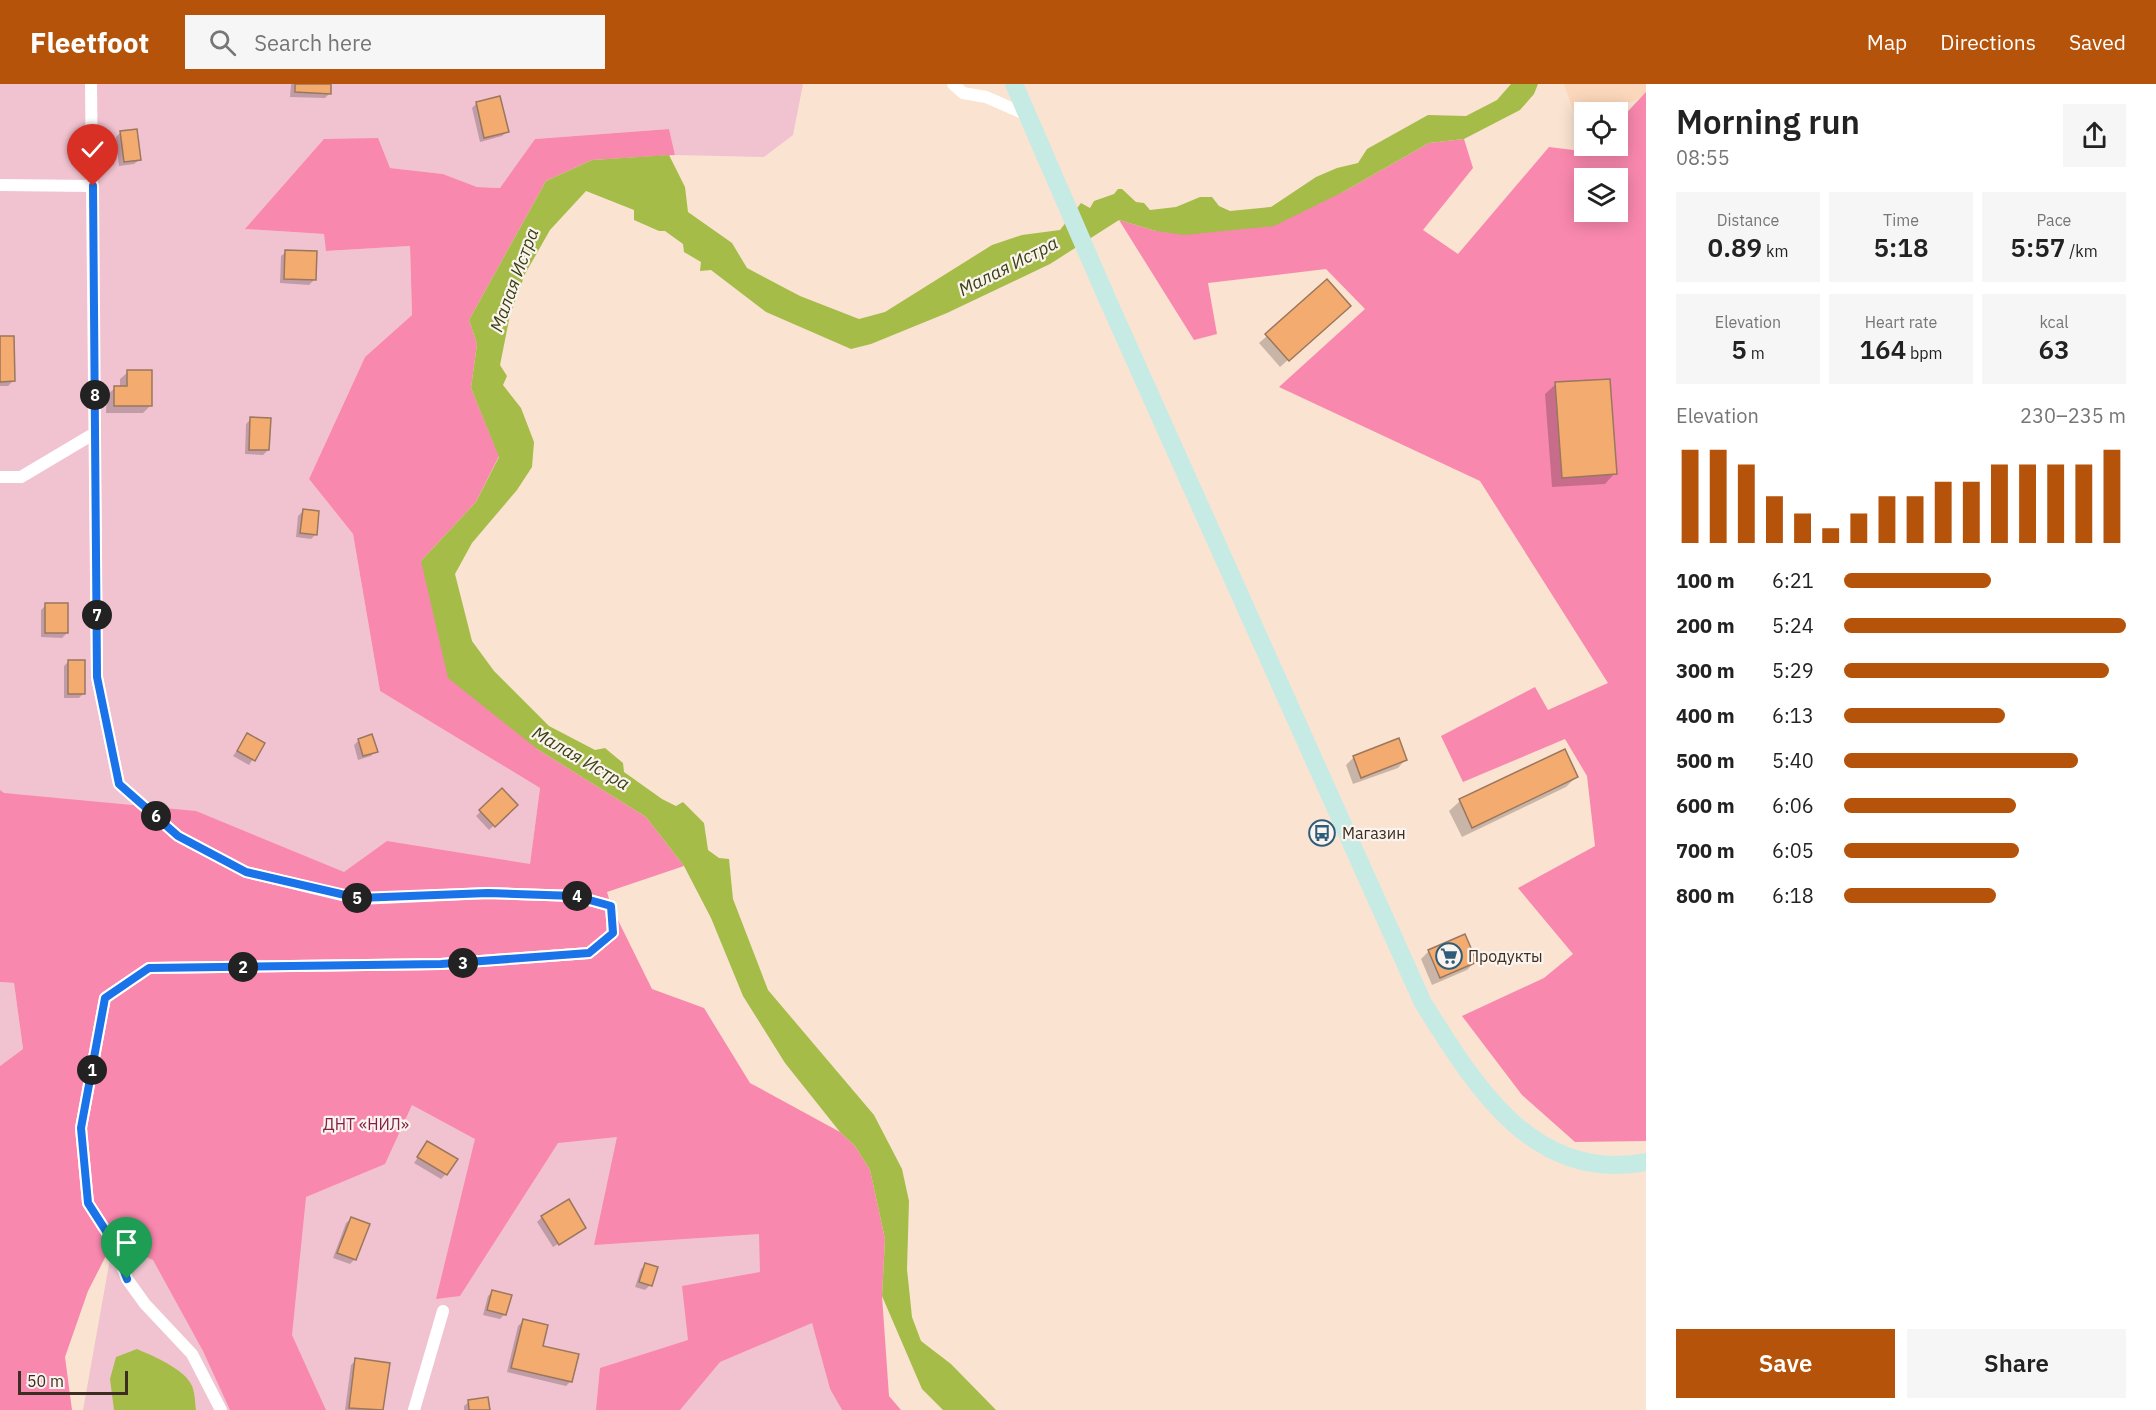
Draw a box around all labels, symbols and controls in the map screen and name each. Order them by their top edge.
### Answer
search box [185,15,605,69]
text: Fleetfoot [30,24,149,61]
icon: search [206,26,239,59]
text: Search here [254,28,372,57]
text: Map [1867,28,1907,56]
text: Directions [1940,28,2036,56]
text: Saved [2069,28,2126,56]
text: Morning run [1676,100,1860,143]
map controls [1574,102,1628,222]
button: locate [1574,102,1628,156]
button: share [2063,104,2126,167]
pin [67,124,118,186]
icon: check [76,133,109,166]
text: 08:55 [1676,144,1730,171]
button: layers [1574,168,1628,222]
text: Distance [1717,210,1779,230]
text: Time [1883,210,1919,230]
text: Pace [2037,210,2071,230]
water label: Малая Истра [485,225,543,335]
text: 0.89 [1708,230,1762,264]
text: 5:18 [1873,230,1929,264]
text: 5:57 [2010,230,2065,264]
water label: Малая Истра [954,231,1062,301]
text: km [1762,241,1788,261]
text: /km [2065,241,2098,261]
text: Elevation [1715,312,1781,332]
text: Heart rate [1865,312,1937,332]
text: kcal [2039,312,2069,332]
text: 5 [1731,332,1747,366]
text: 164 [1859,332,1906,366]
text: 63 [2038,332,2070,366]
text: m [1747,343,1765,363]
text: bpm [1906,343,1943,363]
pin: 8 [80,380,110,410]
text: 8 [90,385,100,405]
text: Elevation [1676,402,1759,429]
text: 230–235 m [2020,402,2126,429]
text: 100 m [1676,567,1735,594]
text: 6:21 [1772,567,1814,594]
pin: 7 [82,600,112,630]
text: 7 [92,605,102,625]
text: 200 m [1676,612,1735,639]
text: 5:24 [1772,612,1814,639]
text: 300 m [1676,657,1735,684]
text: 5:29 [1772,657,1814,684]
text: 400 m [1676,702,1735,729]
text: 6:13 [1772,702,1814,729]
water label: Малая Истра [528,721,634,795]
text: 500 m [1676,747,1735,774]
text: 5:40 [1772,747,1814,774]
text: 600 m [1676,792,1735,819]
text: 6:06 [1772,792,1814,819]
pin: 6 [141,801,171,831]
text: 6 [151,806,161,826]
bus stop icon: Магазин [1307,818,1337,848]
place label: Магазин [1342,823,1406,843]
text: 700 m [1676,837,1735,864]
text: 6:05 [1772,837,1814,864]
pin: 4 [562,881,592,911]
text: 800 m [1676,882,1735,909]
text: 6:18 [1772,882,1814,909]
pin: 5 [342,883,372,913]
text: 4 [572,886,582,906]
text: 5 [352,888,362,908]
supermarket icon: Продукты [1434,941,1464,971]
place label: Продукты [1468,946,1543,966]
pin: 3 [448,948,478,978]
pin: 2 [228,952,258,982]
text: 3 [458,953,468,973]
text: 2 [238,957,248,977]
pin: 1 [77,1055,107,1085]
text: 1 [87,1060,97,1080]
park label: ДНТ «НИЛ» [323,1114,409,1134]
pin [101,1217,152,1279]
icon: arrive [110,1226,143,1259]
button: Save [1676,1329,1895,1398]
button: Share [1907,1329,2126,1398]
scale bar [18,1368,128,1396]
text: 50 m [27,1371,64,1391]

